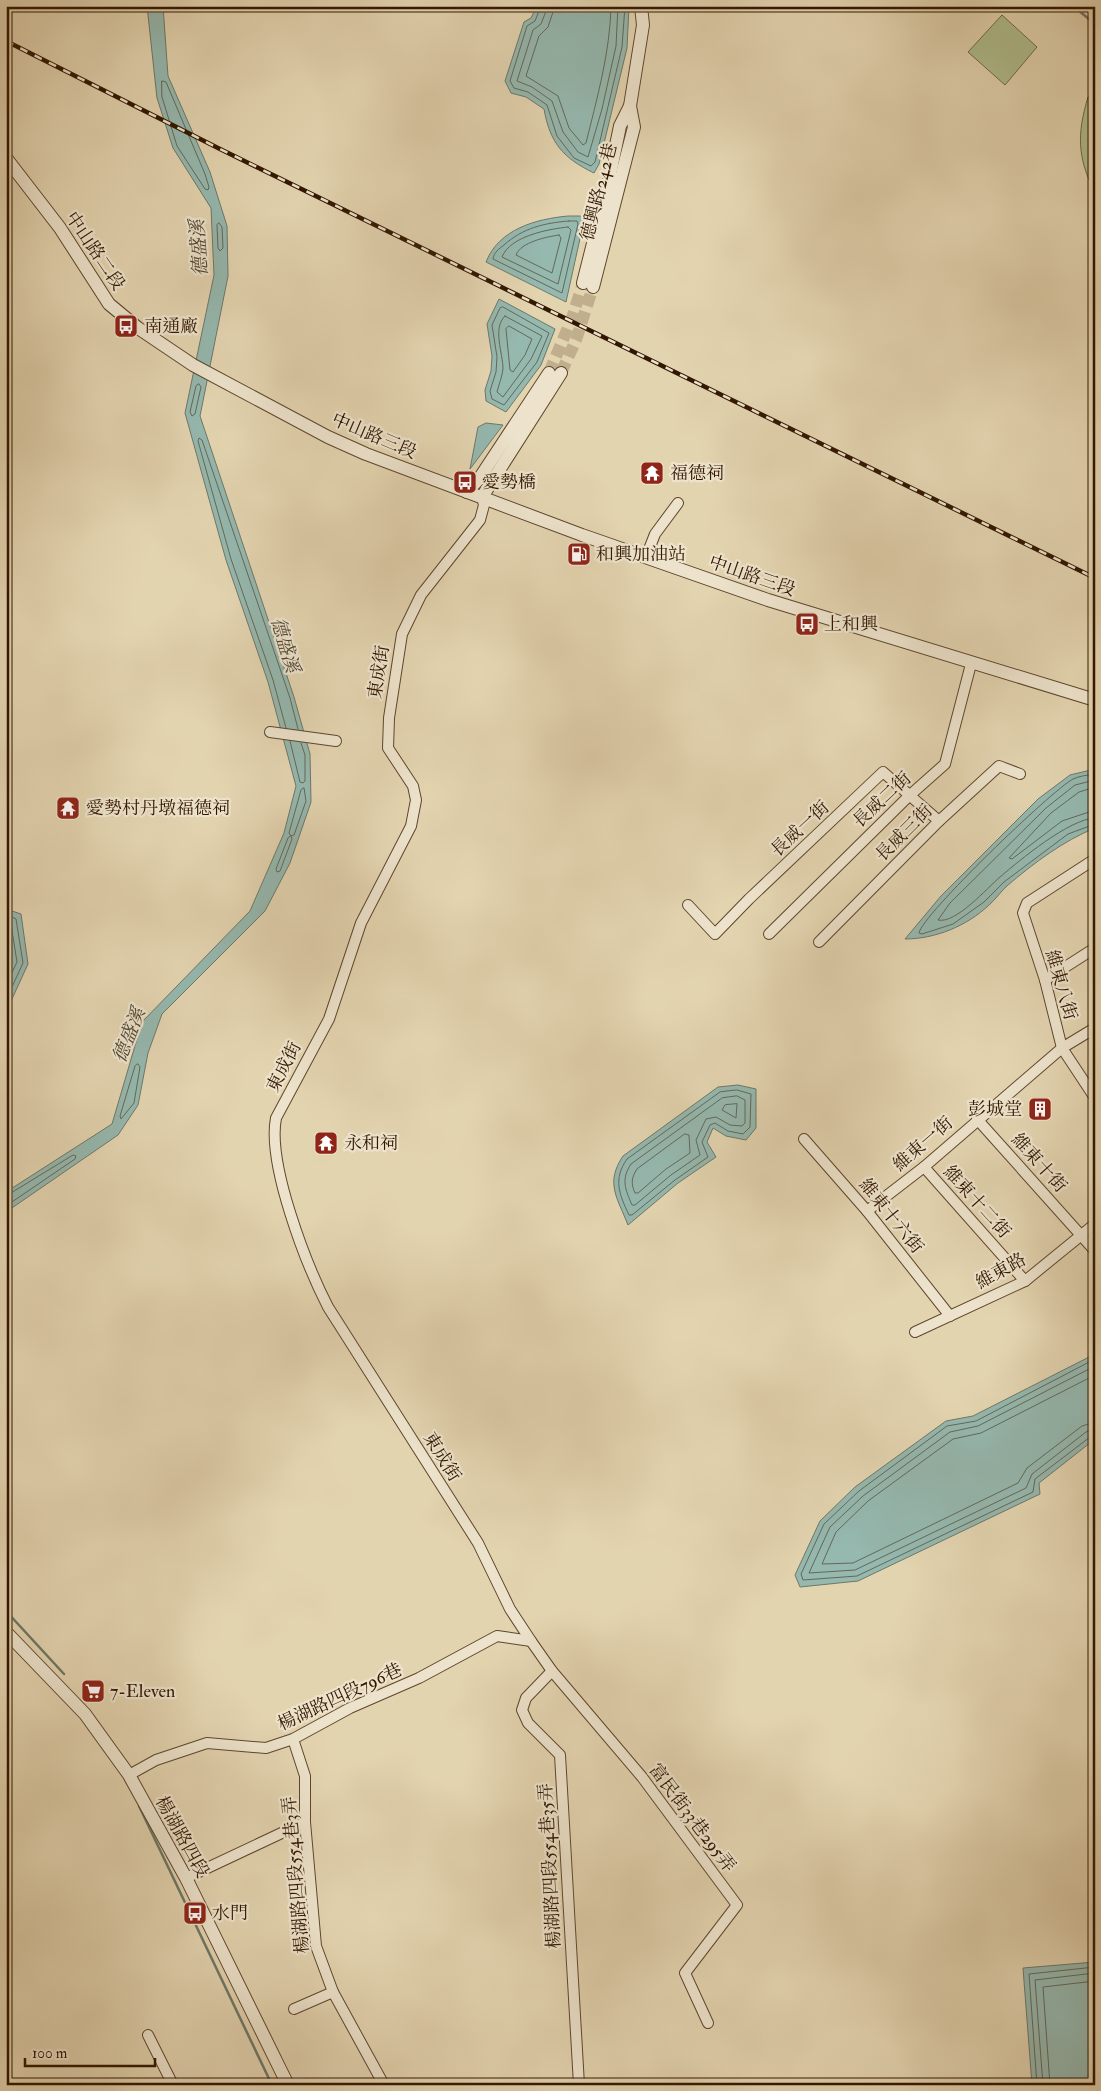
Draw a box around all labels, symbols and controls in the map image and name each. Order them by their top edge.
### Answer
street label: 德興路242巷 [576,141,622,243]
street label: 中山路二段 [60,207,130,295]
water label: 德盛溪 [185,217,213,277]
bus stop icon: 南通廠 [113,313,139,339]
place label: 南通廠 [144,315,198,338]
street label: 中山路三段 [328,408,420,464]
temple icon: 福德祠 [639,460,665,486]
place label: 福德祠 [670,462,724,485]
bus stop icon: 愛勢橋 [452,469,478,495]
place label: 愛勢橋 [482,471,536,494]
fuel station icon: 和興加油站 [566,541,592,567]
place label: 和興加油站 [596,543,686,566]
street label: 中山路三段 [706,550,798,602]
bus stop icon: 上和興 [794,611,820,637]
place label: 上和興 [824,613,878,636]
water label: 德盛溪 [265,614,305,678]
street label: 東成街 [363,644,395,700]
street label: 長威二街 [848,767,916,833]
temple icon: 愛勢村丹墩福德祠 [55,795,81,821]
street label: 長威一街 [766,796,834,862]
place label: 愛勢村丹墩福德祠 [86,797,230,820]
street label: 長威三街 [870,799,938,867]
street label: 維東八街 [1040,947,1082,1023]
water label: 德盛溪 [107,1002,152,1066]
street label: 東成街 [261,1038,307,1096]
building icon: 彭城堂 [1027,1096,1053,1122]
place label: 彭城堂 [968,1098,1022,1121]
street label: 維東一街 [888,1112,958,1176]
street label: 維東十街 [1006,1129,1072,1197]
temple icon: 永和祠 [313,1130,339,1156]
place label: 永和祠 [344,1132,398,1155]
street label: 維東十二街 [938,1161,1016,1243]
street label: 維東十六街 [854,1174,928,1258]
street label: 維東路 [972,1248,1030,1294]
street label: 東成街 [418,1428,466,1486]
street label: 楊湖路四段796巷 [274,1658,406,1736]
supermarket icon: 7-Eleven [80,1678,106,1704]
place label: 7-Eleven [110,1680,175,1703]
street label: 富民街33巷295弄 [644,1759,740,1877]
street label: 楊湖路四段554巷35弄 [534,1783,566,1949]
street label: 楊湖路四段 [150,1792,214,1882]
street label: 楊湖路四段554巷3弄 [278,1795,314,1955]
bus stop icon: 水門 [182,1900,208,1926]
place label: 水門 [212,1902,248,1925]
scale bar [25,2036,155,2068]
text: 100 m [32,2044,68,2063]

